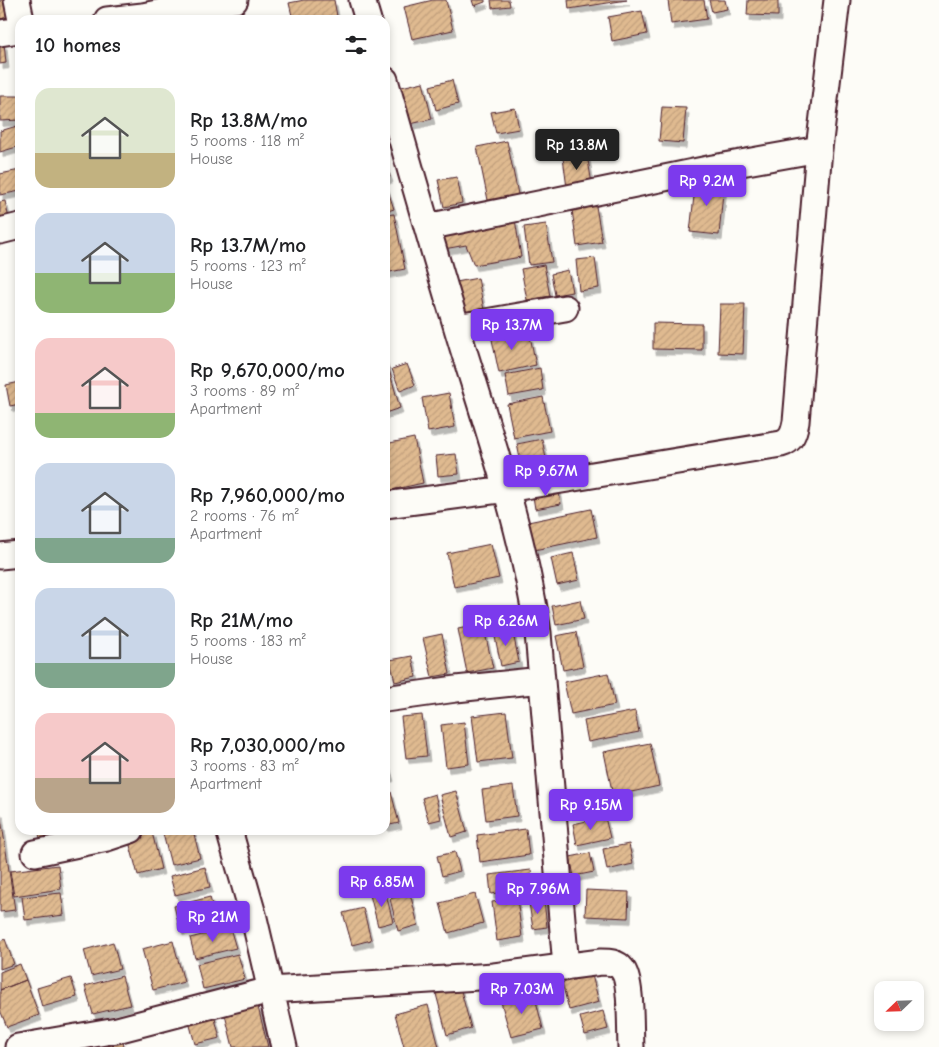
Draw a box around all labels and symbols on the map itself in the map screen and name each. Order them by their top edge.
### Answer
pin: Rp 13.8M [525,128,629,171]
pin: Rp 9.2M [661,164,753,207]
pin: Rp 13.7M [460,308,564,351]
pin: Rp 9.67M [494,454,598,497]
pin: Rp 6.26M [454,604,558,647]
pin: Rp 9.15M [539,788,643,831]
pin: Rp 6.85M [330,866,434,908]
pin: Rp 7.96M [486,872,590,915]
pin: Rp 21M [172,900,254,943]
pin: Rp 7.03M [470,972,574,1015]
north arrow [874,981,924,1031]

